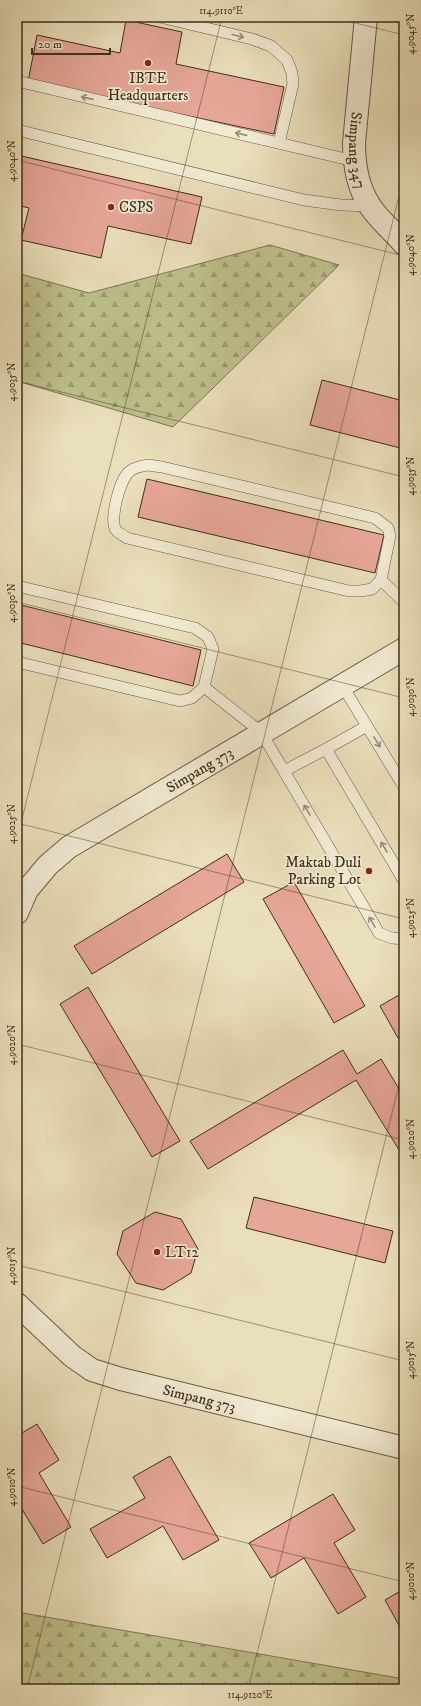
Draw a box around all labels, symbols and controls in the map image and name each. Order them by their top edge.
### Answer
text: 114.9110°E [199,5,243,17]
text: 4.9045°N [405,14,417,54]
scale bar [32,30,110,56]
one-way arrow [232,33,245,40]
text: 20 m [38,37,62,52]
marker: IBTE Headquarters [143,58,153,68]
place label: IBTE Headquarters [108,69,188,105]
one-way arrow [81,94,94,101]
street label: Simpang 347 [344,111,370,191]
one-way arrow [235,129,248,137]
text: 4.9040°N [6,140,18,182]
place label: CSPS [119,198,154,217]
marker: CSPS [106,202,116,212]
text: 4.9040°N [405,234,417,276]
text: 4.9035°N [6,363,18,401]
text: 4.9035°N [405,457,417,495]
text: 4.9030°N [6,583,18,623]
text: 4.9030°N [405,677,417,717]
one-way arrow [373,736,381,747]
street label: Simpang 373 [163,743,237,797]
text: 4.9025°N [6,804,18,844]
one-way arrow [302,804,310,816]
one-way arrow [380,841,388,853]
place label: Maktab Duli Parking Lot [285,853,361,889]
marker: Maktab Duli Parking Lot [364,866,374,876]
text: 4.9025°N [405,898,417,938]
one-way arrow [368,916,376,928]
text: 4.9020°N [6,1025,18,1065]
text: 4.9020°N [405,1119,417,1159]
place label: LT12 [165,1243,200,1262]
text: 4.9015°N [6,1247,18,1285]
marker: LT12 [152,1247,162,1257]
text: 4.9015°N [405,1341,417,1379]
street label: Simpang 373 [161,1381,238,1417]
text: 4.9010°N [6,1467,18,1507]
text: 4.9010°N [405,1561,417,1601]
text: 114.9120°E [228,1689,272,1701]

